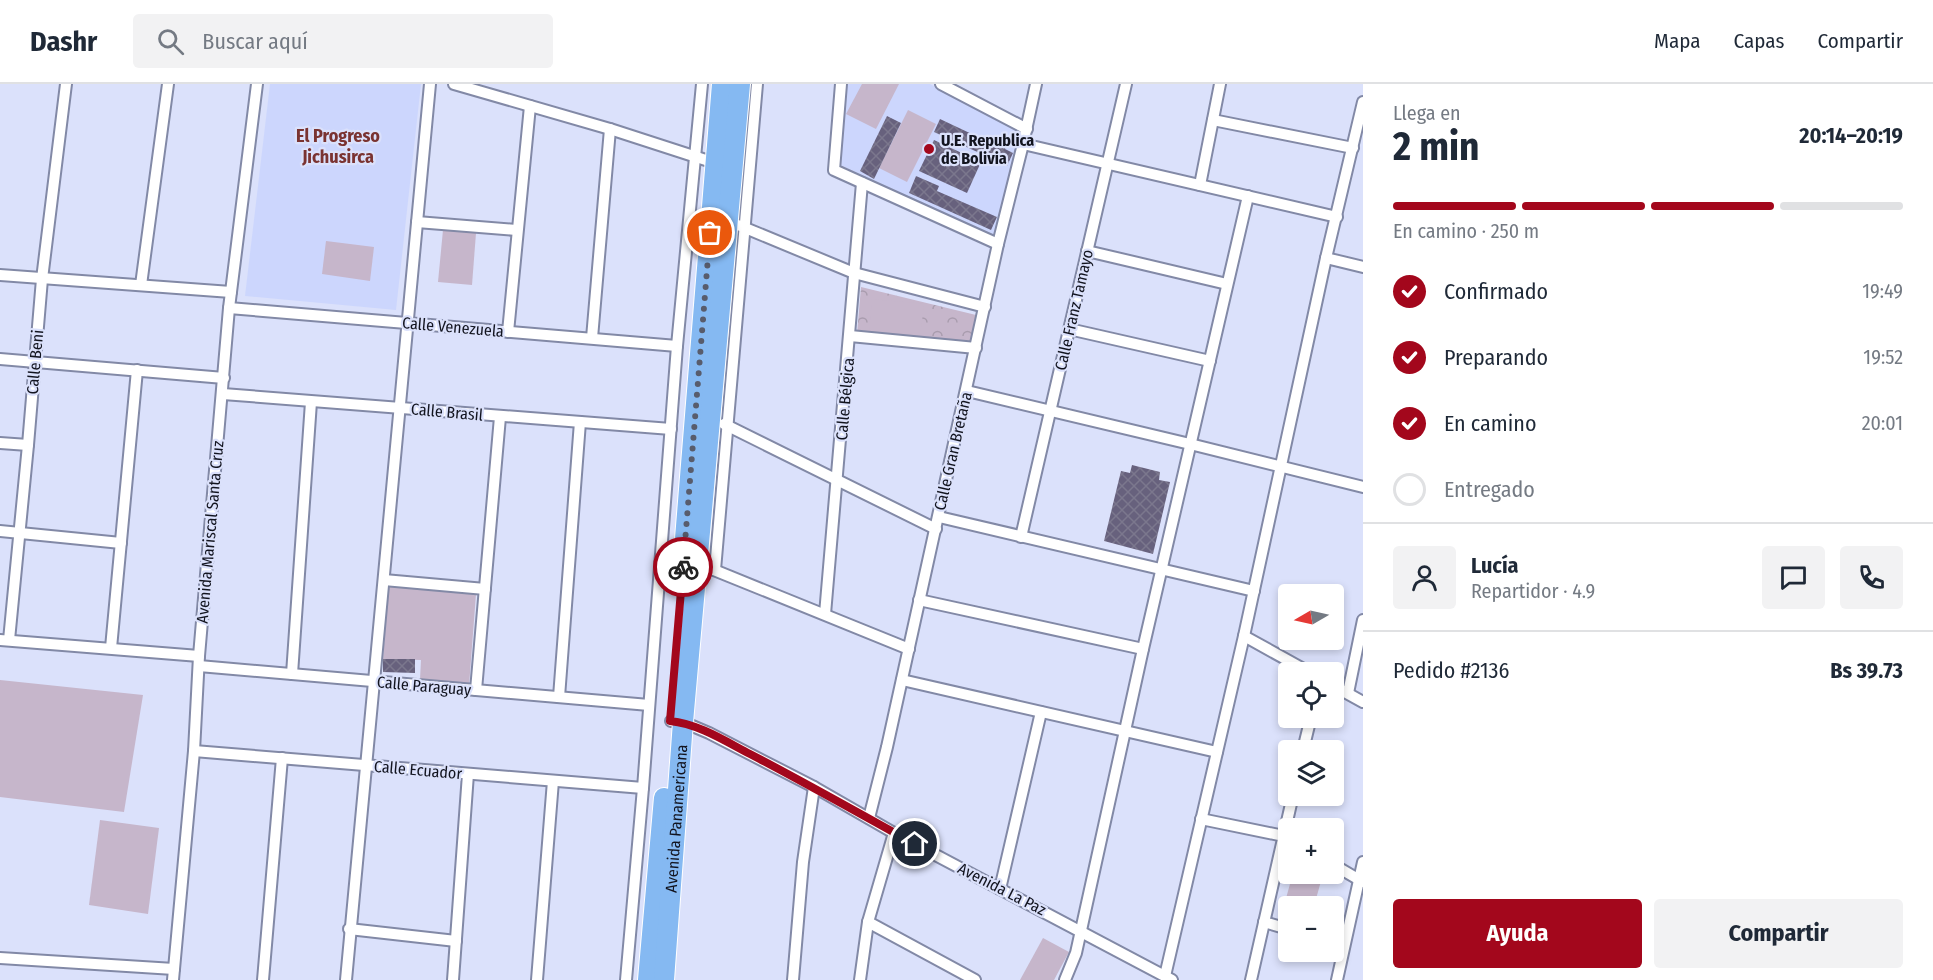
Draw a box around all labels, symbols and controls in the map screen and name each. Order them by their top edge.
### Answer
search box [133,14,553,68]
text: Dashr [30,25,97,58]
icon: search [154,25,187,58]
text: Buscar aquí [202,28,308,55]
text: Mapa [1654,28,1701,54]
text: Capas [1734,28,1784,54]
text: Compartir [1817,28,1903,54]
text: Llega en [1393,101,1461,125]
text: 20:14–20:19 [1799,122,1903,149]
text: 2 min [1393,124,1479,170]
district label: El Progreso Jichusirca [296,125,380,168]
place label: U.E. Republica de Bolivia [941,131,1034,168]
marker: U.E. Republica de Bolivia [922,142,936,156]
pin [684,207,735,258]
icon: bag [693,216,726,249]
text: En camino · 250 m [1393,219,1539,243]
street label: Calle Franz Tamayo [1051,248,1097,372]
icon: check [1393,275,1426,308]
text: Confirmado [1444,278,1548,305]
text: 19:49 [1862,279,1903,303]
street label: Calle Venezuela [401,313,505,341]
street label: Calle Beni [23,329,47,395]
icon: check [1393,341,1426,374]
text: Preparando [1444,344,1548,371]
text: 19:52 [1863,345,1903,369]
street label: Calle Bélgica [832,357,858,441]
street label: Calle Gran Bretaña [930,390,976,512]
street label: Calle Brasil [410,399,484,425]
icon: check [1393,407,1426,440]
text: En camino [1444,410,1536,437]
text: 20:01 [1862,411,1903,435]
street label: Avenida Mariscal Santa Cruz [193,440,227,624]
text: Entregado [1444,476,1535,503]
courier [653,537,713,597]
button: person [1393,546,1456,609]
button: chat [1762,546,1825,609]
button: phone [1840,546,1903,609]
icon: bike [667,551,700,584]
text: Lucía [1471,552,1519,579]
text: Repartidor · 4.9 [1471,579,1595,603]
north arrow [1278,584,1344,650]
map controls [1278,584,1344,962]
text: Pedido #2136 [1393,657,1509,684]
text: Bs 39.73 [1830,657,1903,684]
button: locate [1278,662,1344,728]
street label: Calle Paraguay [376,672,473,700]
button: layers [1278,740,1344,806]
street label: Avenida Panamericana [661,744,691,893]
street label: Calle Ecuador [373,757,463,783]
pin [889,818,940,869]
button: + [1278,818,1344,884]
icon: home [898,827,931,860]
street label: Avenida La Paz [955,859,1049,919]
button: − [1278,896,1344,962]
button: Ayuda [1393,899,1642,968]
button: Compartir [1654,899,1903,968]

